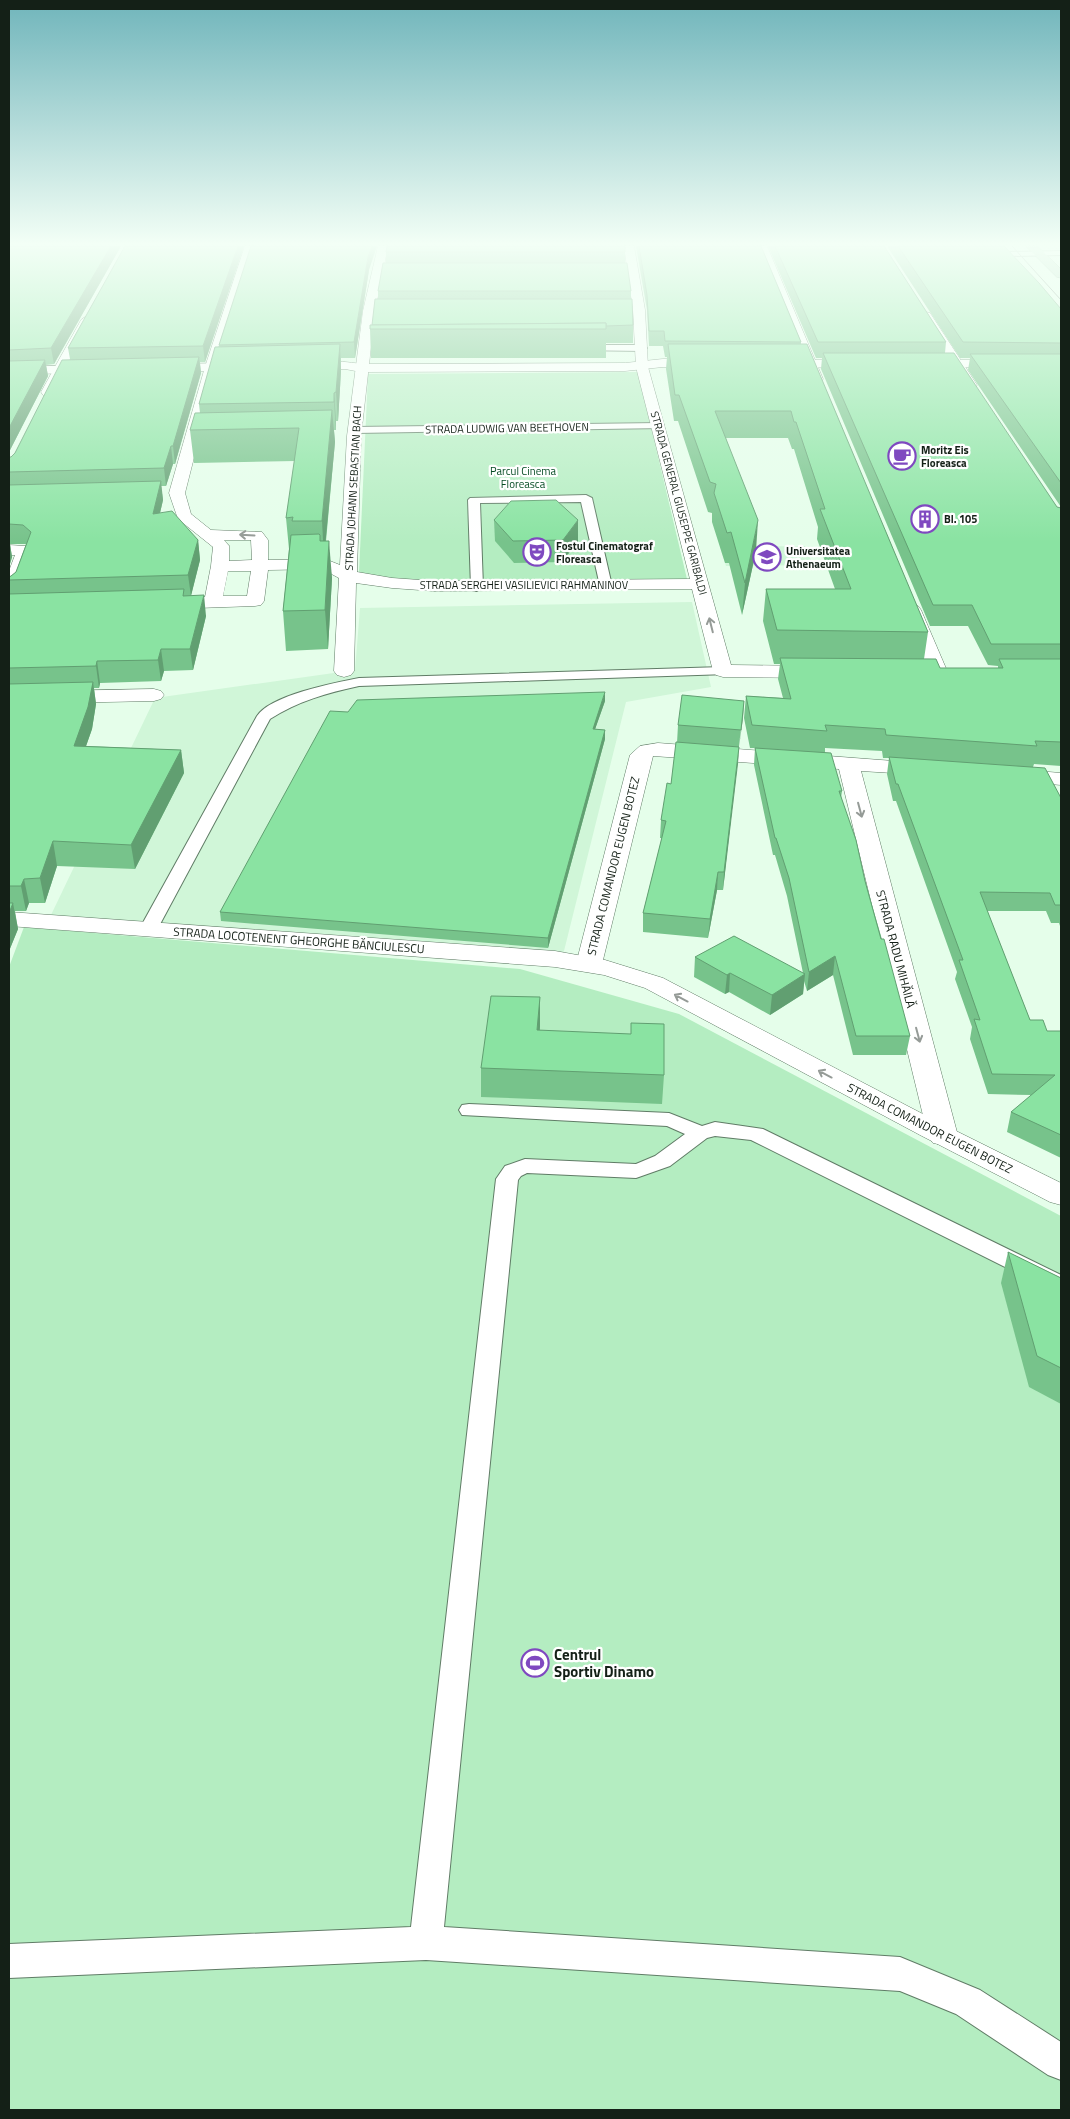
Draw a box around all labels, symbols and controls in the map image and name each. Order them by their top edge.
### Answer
street label: STRADA JOHANN SEBASTIAN BACH [341,405,365,571]
street label: STRADA GENERAL GIUSEPPE GARIBALDI [647,409,711,597]
street label: STRADA LUDWIG VAN BEETHOVEN [425,419,589,437]
cafe icon: Moritz Eis Floreasca [887,441,917,471]
place label: Moritz Eis Floreasca [921,442,969,471]
park label: Parcul Cinema Floreasca [490,463,556,492]
building icon: Bl. 105 [910,504,940,534]
place label: Bl. 105 [944,511,977,527]
one-way arrow [239,530,256,540]
theatre icon: Fostul Cinematograf Floreasca [522,537,552,567]
place label: Fostul Cinematograf Floreasca [556,538,653,567]
school or university icon: Universitatea Athenaeum [752,542,782,572]
place label: Universitatea Athenaeum [786,543,850,572]
street label: STRADA SERGHEI VASILIEVICI RAHMANINOV [420,577,629,593]
one-way arrow [706,618,715,634]
street label: STRADA COMANDOR EUGEN BOTEZ [582,775,644,957]
one-way arrow [855,802,865,818]
street label: STRADA RADU MIHĂILĂ [871,888,921,1010]
street label: STRADA LOCOTENENT GHEORGHE BĂNCIULESCU [173,922,425,958]
one-way arrow [674,993,689,1003]
one-way arrow [914,1027,923,1043]
one-way arrow [818,1068,833,1078]
street label: STRADA COMANDOR EUGEN BOTEZ [844,1078,1016,1178]
place label: Centrul Sportiv Dinamo [554,1643,654,1683]
sports icon: Centrul Sportiv Dinamo [520,1648,550,1678]

